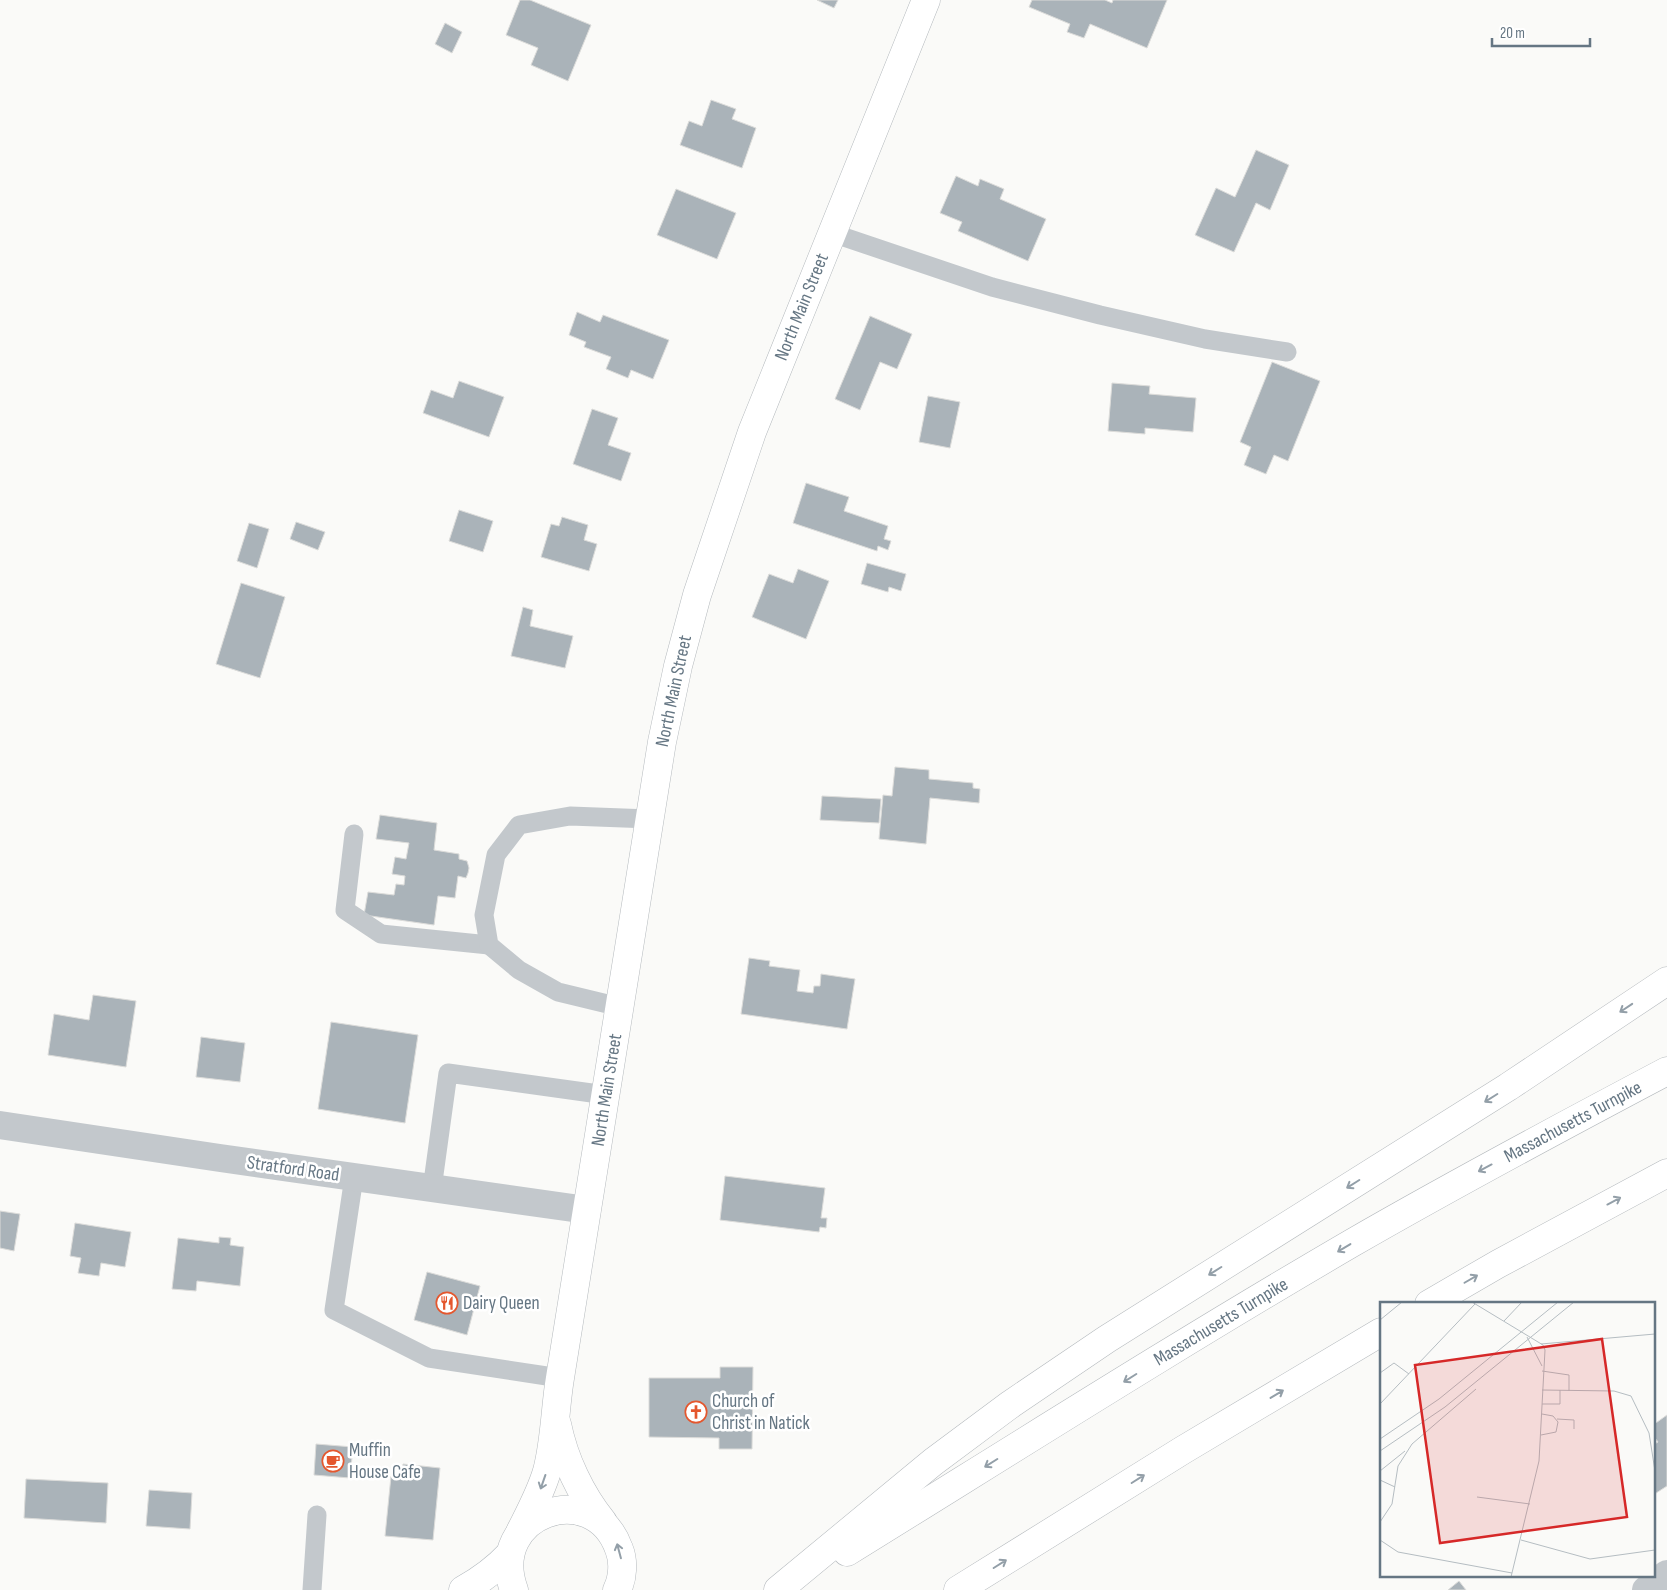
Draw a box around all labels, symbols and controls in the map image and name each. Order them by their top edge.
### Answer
scale bar [1492,15,1590,47]
text: 20 m [1500,24,1525,43]
street label: North Main Street [770,250,834,364]
street label: North Main Street [651,633,697,749]
one-way arrow [1620,1004,1634,1014]
street label: North Main Street [587,1032,627,1148]
street label: Massachusetts Turnpike [1500,1076,1646,1168]
one-way arrow [1485,1094,1499,1104]
street label: Stratford Road [245,1151,341,1187]
one-way arrow [1478,1164,1493,1174]
one-way arrow [1347,1180,1361,1190]
one-way arrow [1606,1196,1621,1205]
one-way arrow [1337,1244,1351,1254]
one-way arrow [1209,1266,1223,1276]
street label: Massachusetts Turnpike [1150,1273,1292,1371]
one-way arrow [1464,1274,1478,1284]
restaurant icon: Dairy Queen [435,1291,459,1315]
place label: Dairy Queen [463,1292,540,1315]
inset map [1380,1302,1654,1578]
one-way arrow [1123,1373,1137,1383]
one-way arrow [1269,1389,1283,1399]
place label: Church of Christ in Natick [712,1390,811,1435]
church icon: Church of Christ in Natick [684,1400,708,1424]
place label: Muffin House Cafe [349,1439,421,1484]
cafe icon: Muffin House Cafe [321,1449,345,1473]
one-way arrow [985,1458,999,1468]
one-way arrow [538,1473,547,1489]
one-way arrow [1131,1473,1145,1484]
one-way arrow [614,1544,624,1560]
one-way arrow [992,1559,1006,1569]

